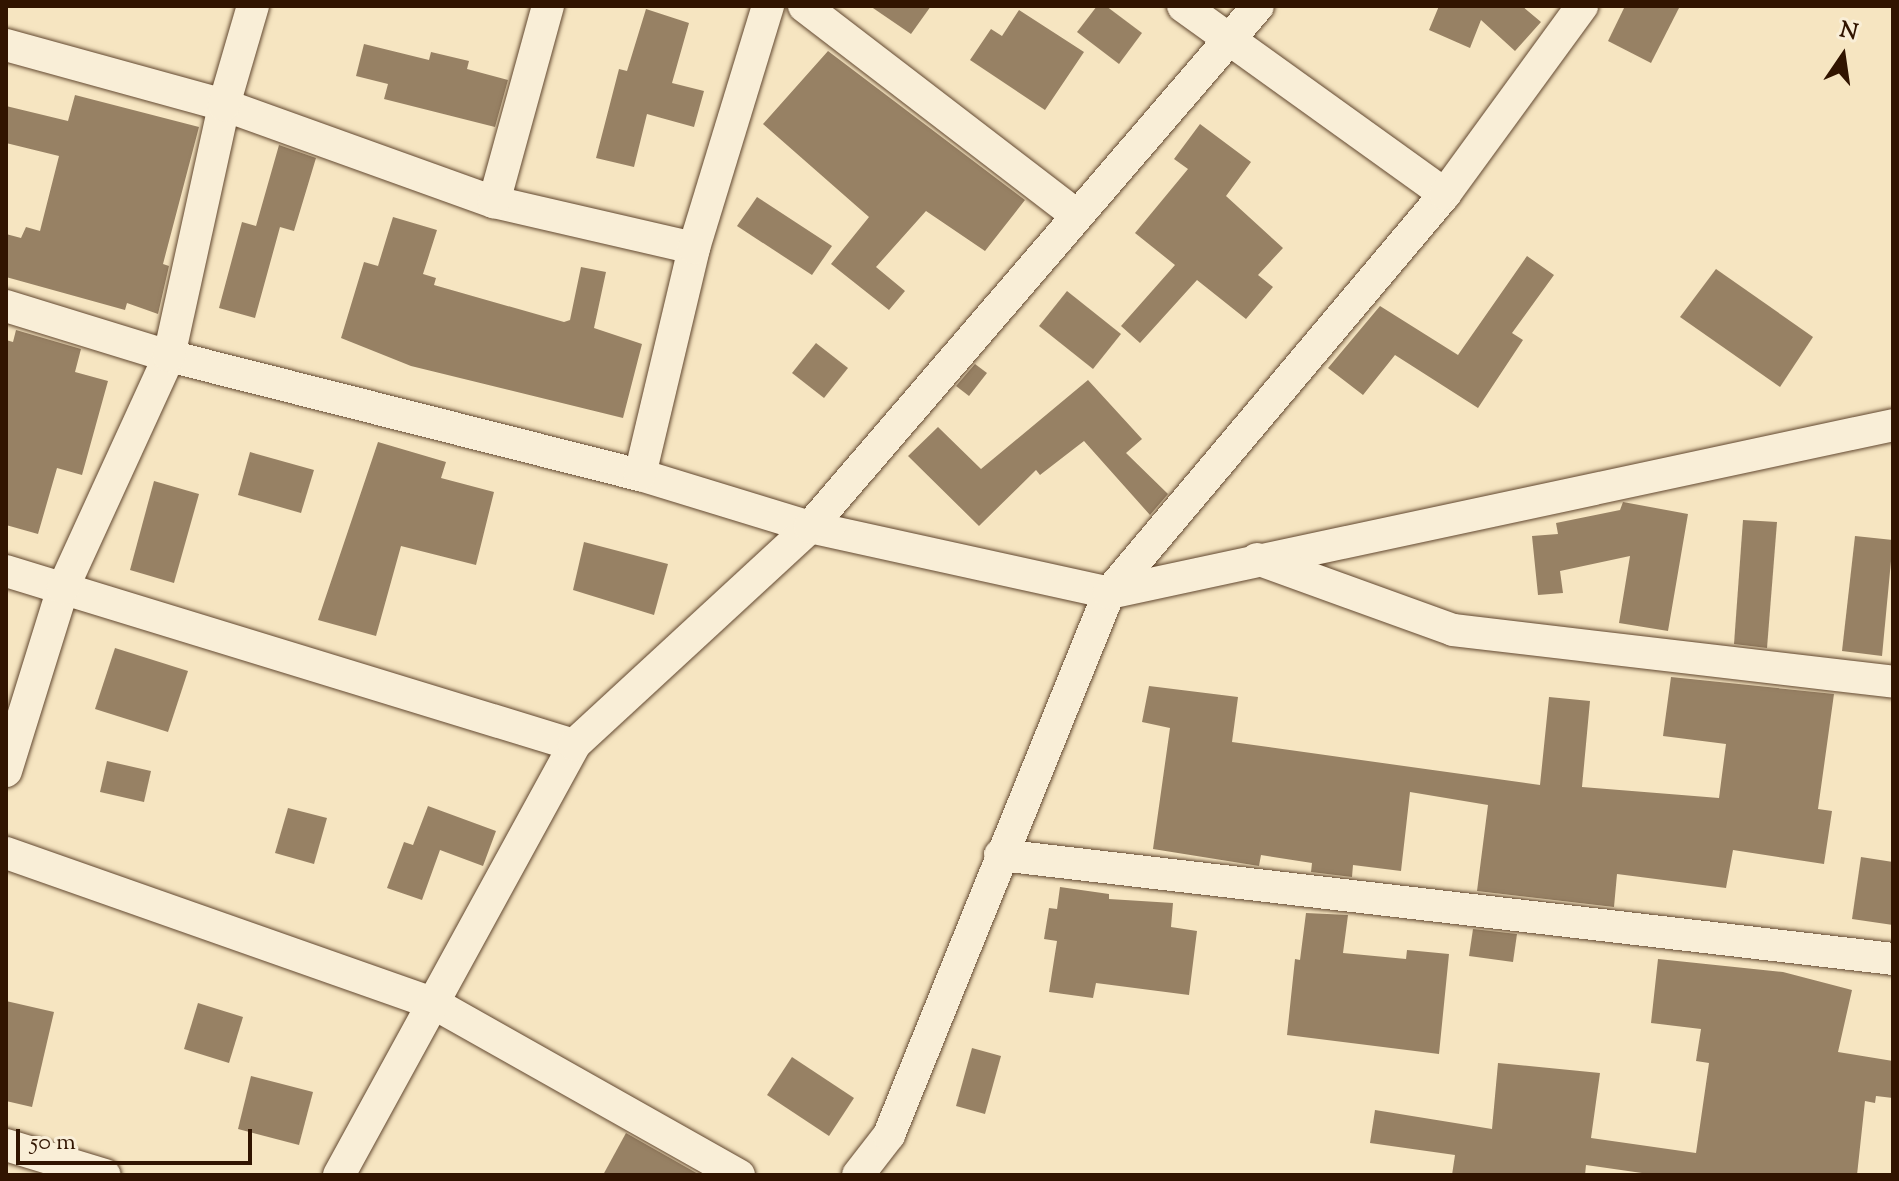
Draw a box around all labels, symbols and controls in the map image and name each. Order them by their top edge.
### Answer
text: N [1836,15,1861,50]
north arrow [1803,16,1883,96]
scale bar [20,1113,256,1163]
text: 50 m [30,1126,76,1160]

